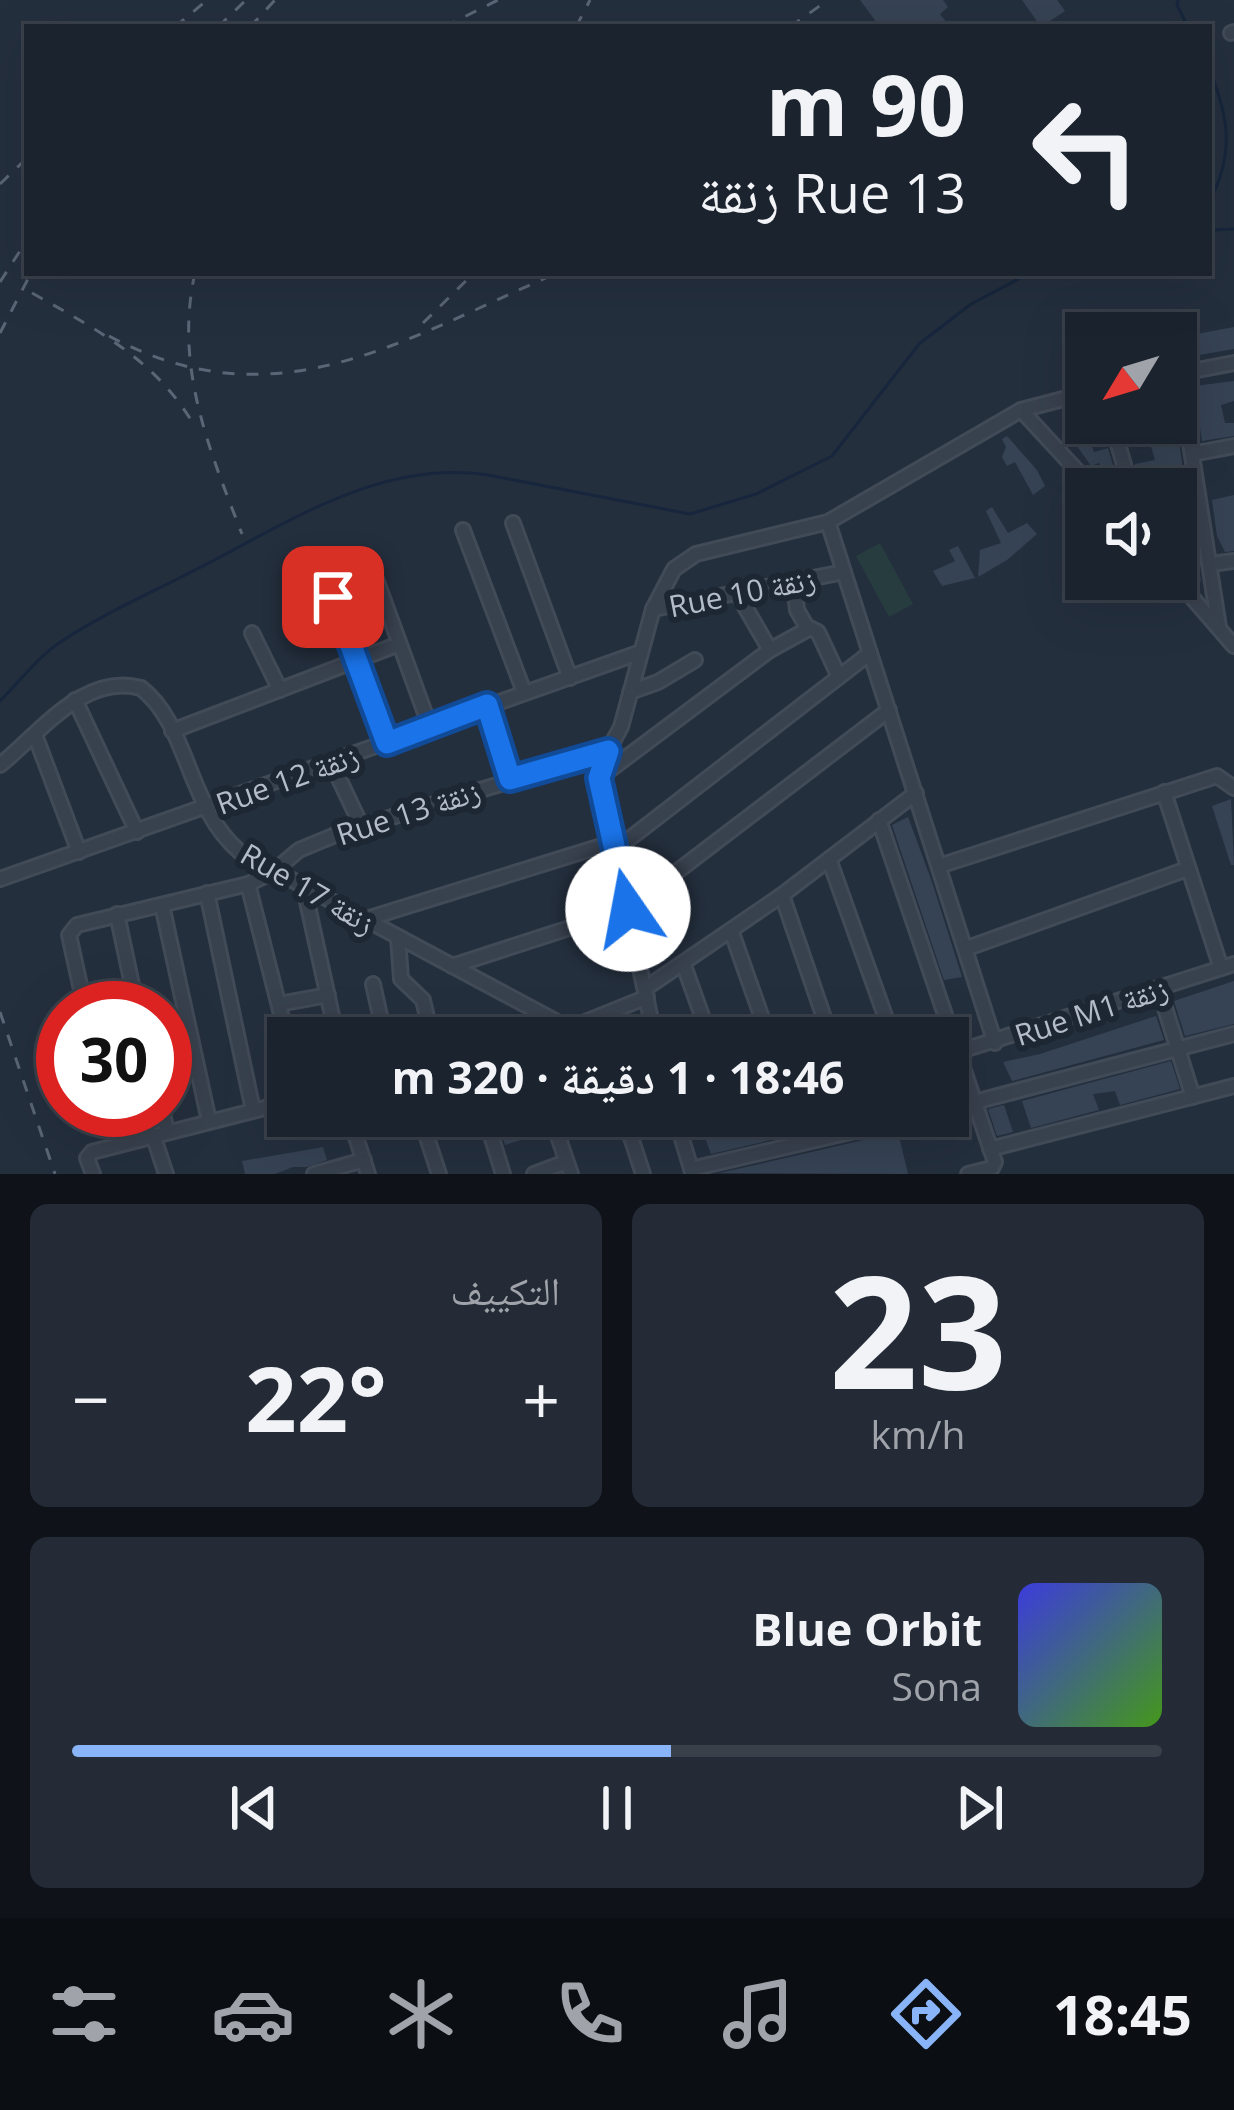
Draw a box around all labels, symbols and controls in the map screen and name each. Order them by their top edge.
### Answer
text: 90 m [766,46,966,161]
icon: left [1008,72,1164,228]
text: Rue 13 زنقة [698,155,966,229]
north arrow [1065,312,1197,444]
map controls [1065,312,1197,600]
button: sound [1065,468,1197,600]
pin [282,546,384,648]
street label: Rue 10 زنقة [665,558,819,626]
icon: arrive [300,564,366,630]
street label: Rue 12 زنقة [210,734,364,824]
street label: Rue 13 زنقة [331,770,485,854]
street label: Rue 17 زنقة [233,833,383,943]
position arrow [565,846,691,972]
street label: Rue M1 زنقة [1009,967,1173,1055]
speed limit sign: 30 [36,981,192,1137]
text: 18:46 · 1 دقيقة · 320 m [391,1046,845,1107]
text: 23 [829,1222,1007,1435]
text: التكييف [451,1263,560,1316]
text: 22° [245,1336,387,1458]
text: − [72,1353,110,1443]
text: + [522,1353,560,1443]
text: km/h [871,1407,965,1460]
text: Blue Orbit [752,1598,982,1659]
text: Sona [892,1659,982,1712]
icon: previous [221,1775,287,1841]
icon: pause [584,1775,650,1841]
icon: next [947,1775,1013,1841]
icon: filters [42,1972,126,2056]
icon: car [211,1972,295,2056]
icon: climate [379,1972,463,2056]
icon: phone [548,1972,632,2056]
icon: music [716,1972,800,2056]
icon: directions [884,1972,968,2056]
text: 18:45 [1053,1977,1192,2051]

